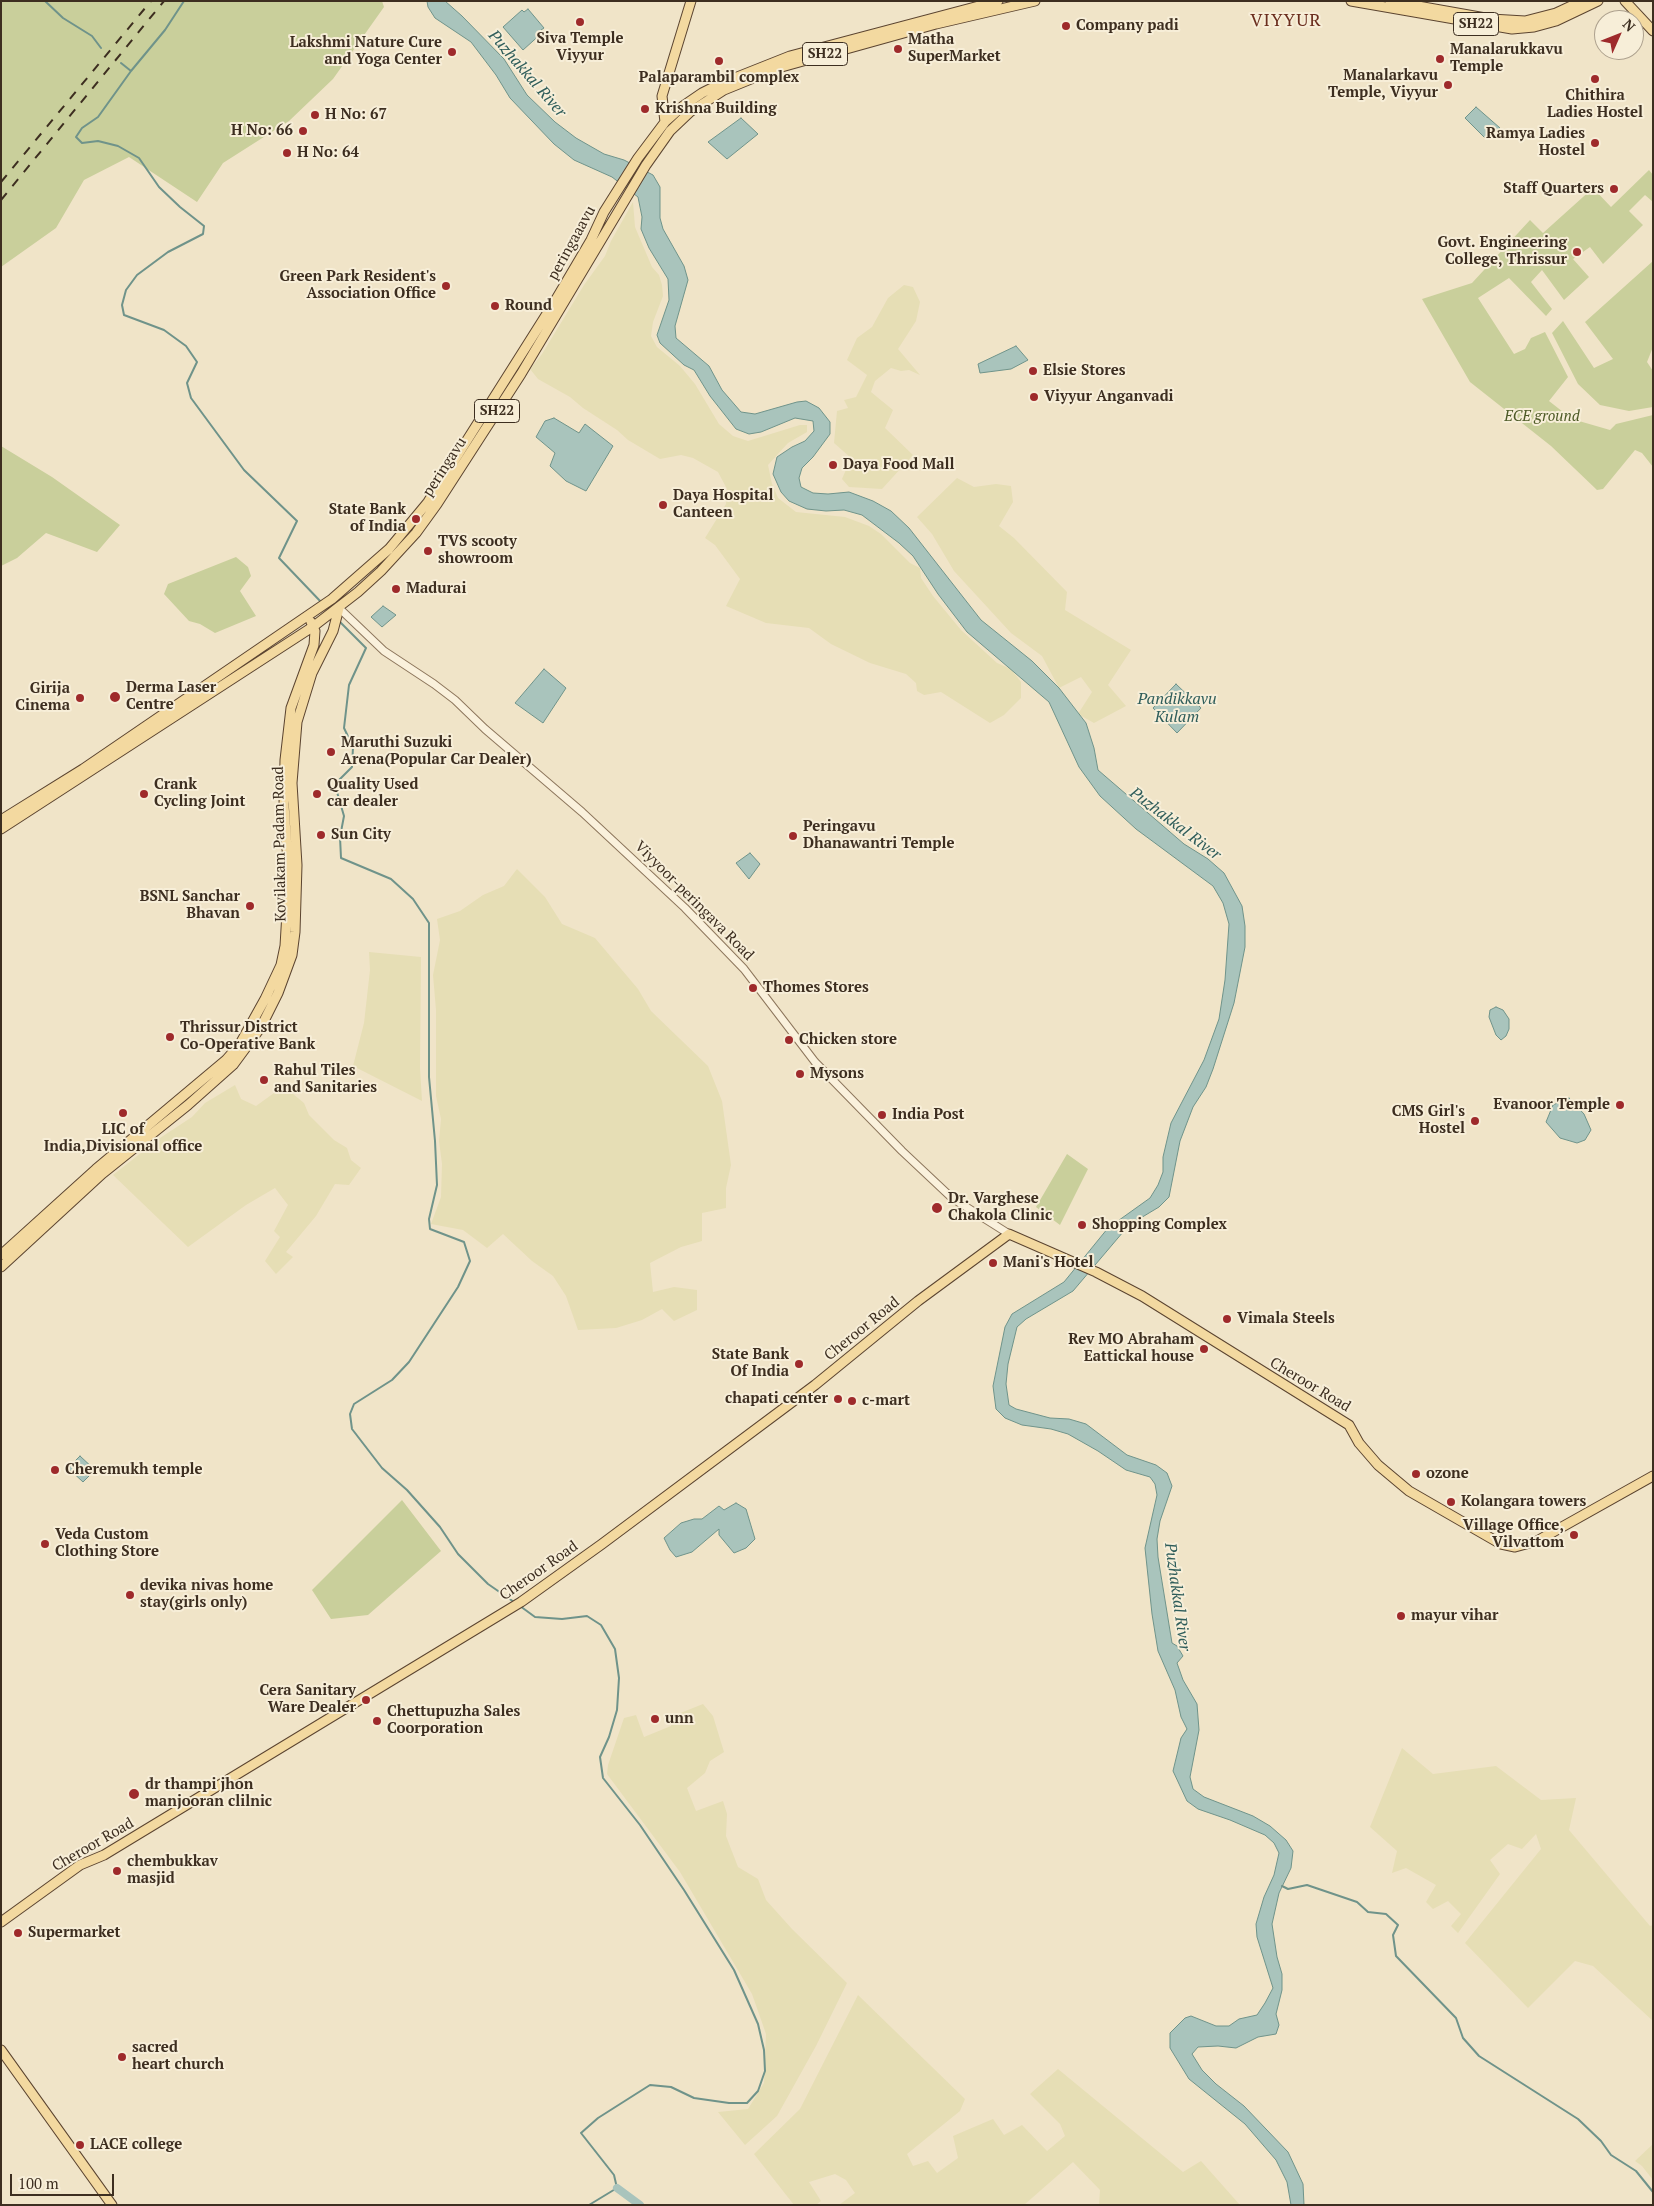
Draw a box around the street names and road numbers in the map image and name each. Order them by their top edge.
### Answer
road number: SH22 [1454,12,1498,36]
road number: SH22 [802,42,848,66]
street label: peringaaavu [544,203,600,283]
road number: SH22 [474,400,520,422]
street label: peringavu [419,434,471,500]
street label: Kovilakam Padam Road [270,766,290,922]
street label: Viyyoor-peringava Road [631,838,757,964]
street label: Cheroor Road [821,1293,903,1365]
street label: Cheroor Road [1266,1354,1354,1416]
street label: Cheroor Road [496,1537,582,1605]
street label: Cheroor Road [49,1814,137,1876]

